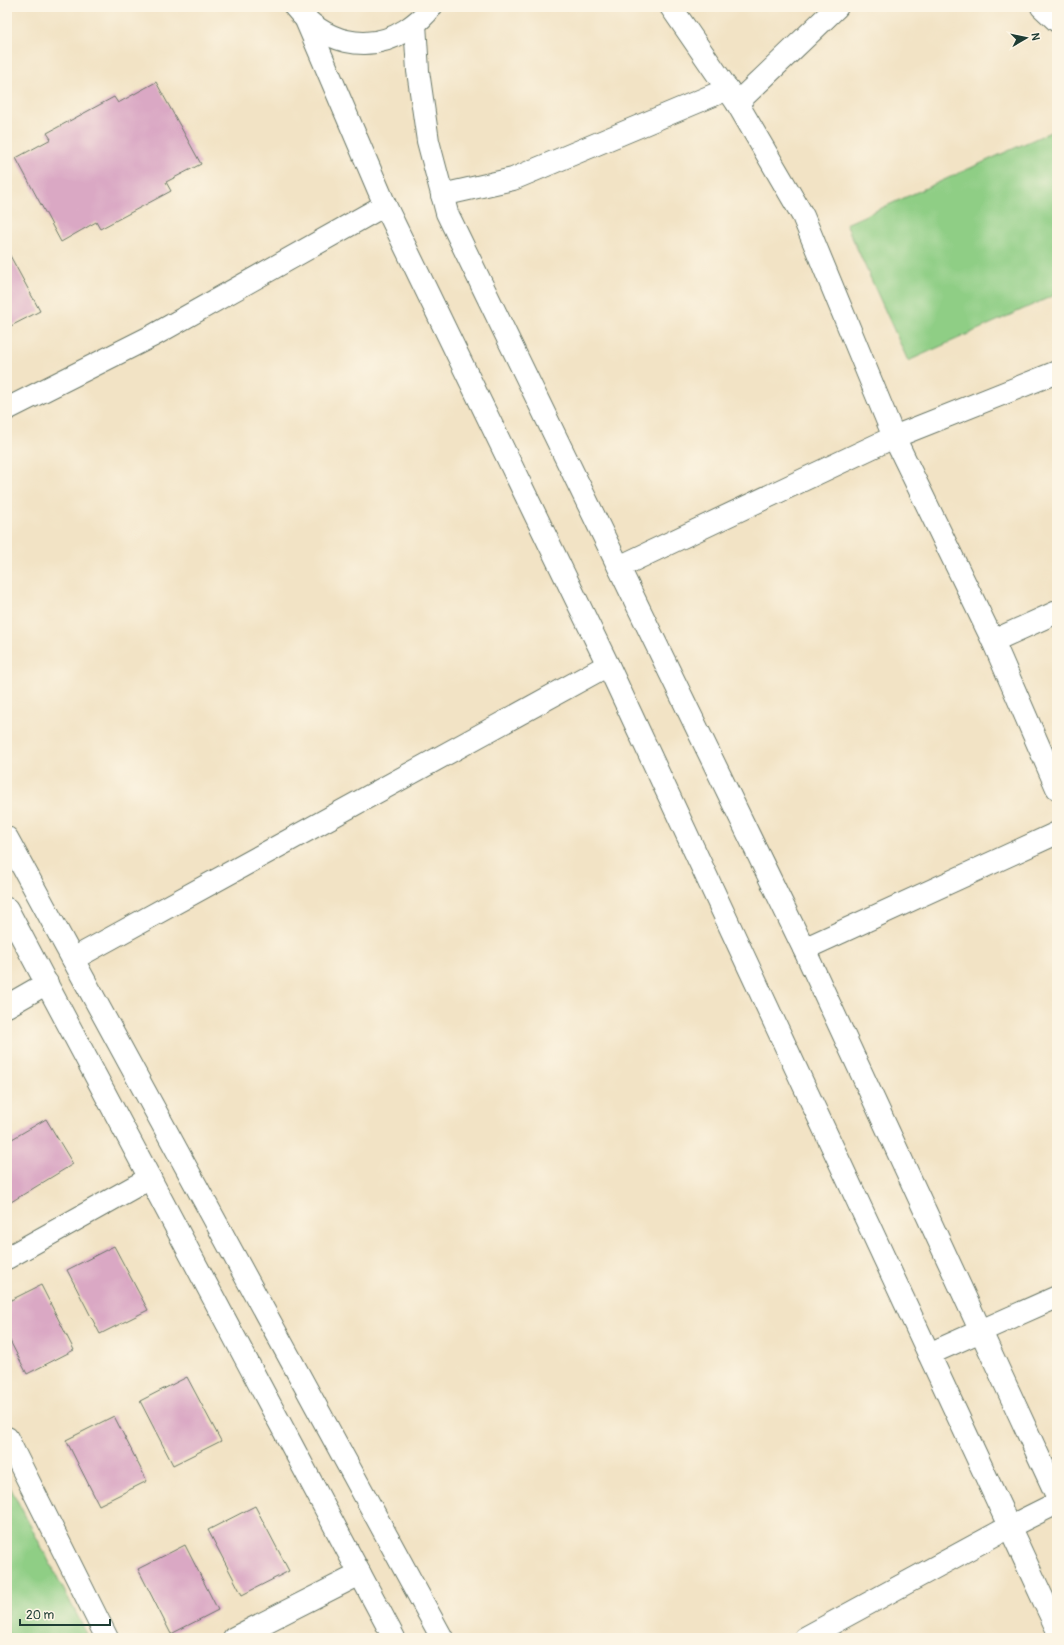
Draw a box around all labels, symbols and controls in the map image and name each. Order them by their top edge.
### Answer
north arrow [1006,18,1046,58]
text: N [1028,32,1042,42]
scale bar [20,1601,110,1627]
text: 20 m [26,1608,55,1623]

